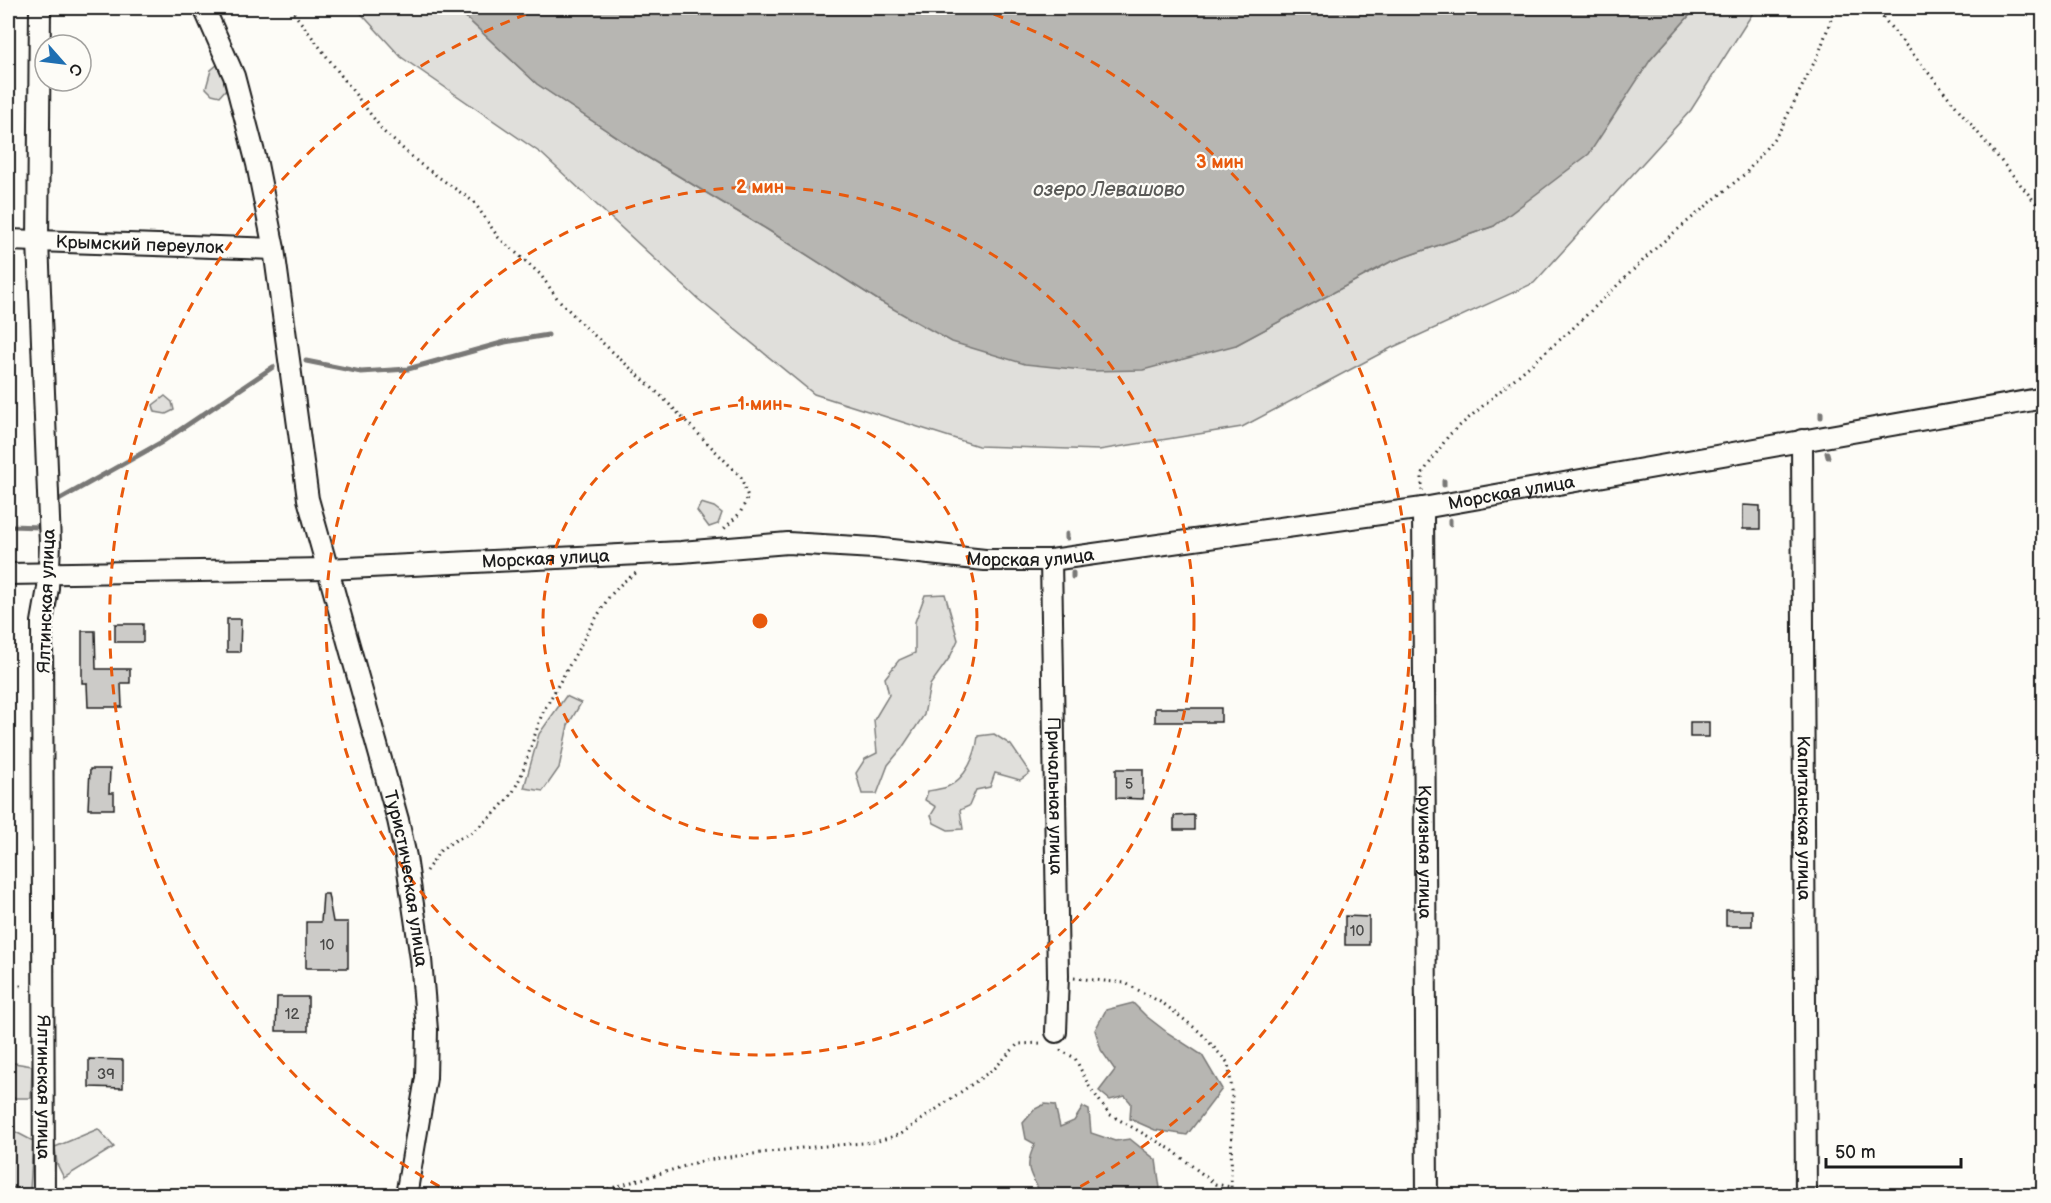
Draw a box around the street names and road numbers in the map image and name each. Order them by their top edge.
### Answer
street label: Крымский переулок [55,232,225,258]
street label: Морская улица [1447,471,1577,514]
street label: Ялтинская улица [33,528,60,674]
street label: Морская улица [965,544,1096,571]
street label: Морская улица [481,545,611,573]
street label: Причальная улица [1043,717,1066,876]
street label: Капитанская улица [1793,735,1814,901]
street label: Круизная улица [1414,785,1435,920]
street label: Туристическая улица [379,788,432,968]
street label: Ялтинская улица [32,1015,54,1160]

